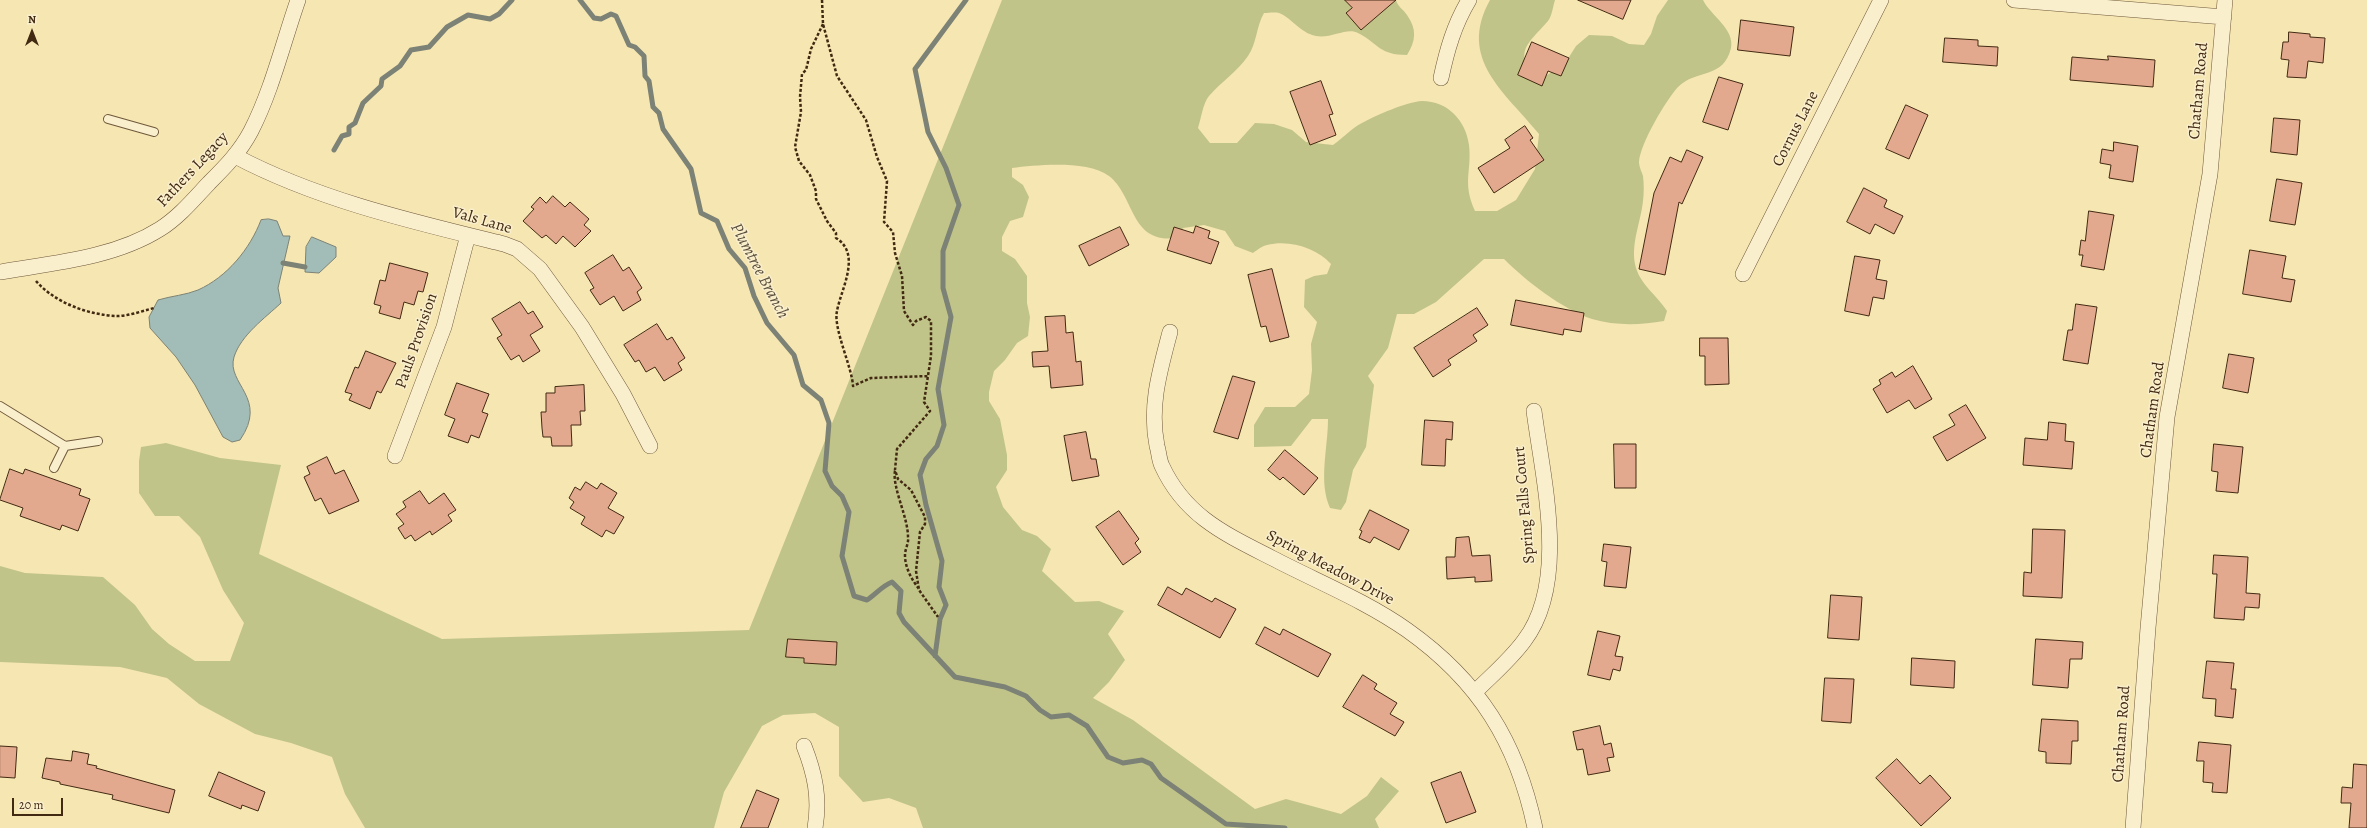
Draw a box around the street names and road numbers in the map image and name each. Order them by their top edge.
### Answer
street label: Chatham Road [2185,42,2213,140]
street label: Cornus Lane [1769,88,1823,170]
street label: Fathers Legacy [153,128,233,212]
street label: Vals Lane [450,203,514,239]
street label: Pauls Provision [392,291,442,391]
street label: Chatham Road [2137,361,2169,459]
street label: Spring Falls Court [1510,446,1540,564]
street label: Spring Meadow Drive [1263,526,1397,610]
street label: Chatham Road [2109,685,2135,783]

